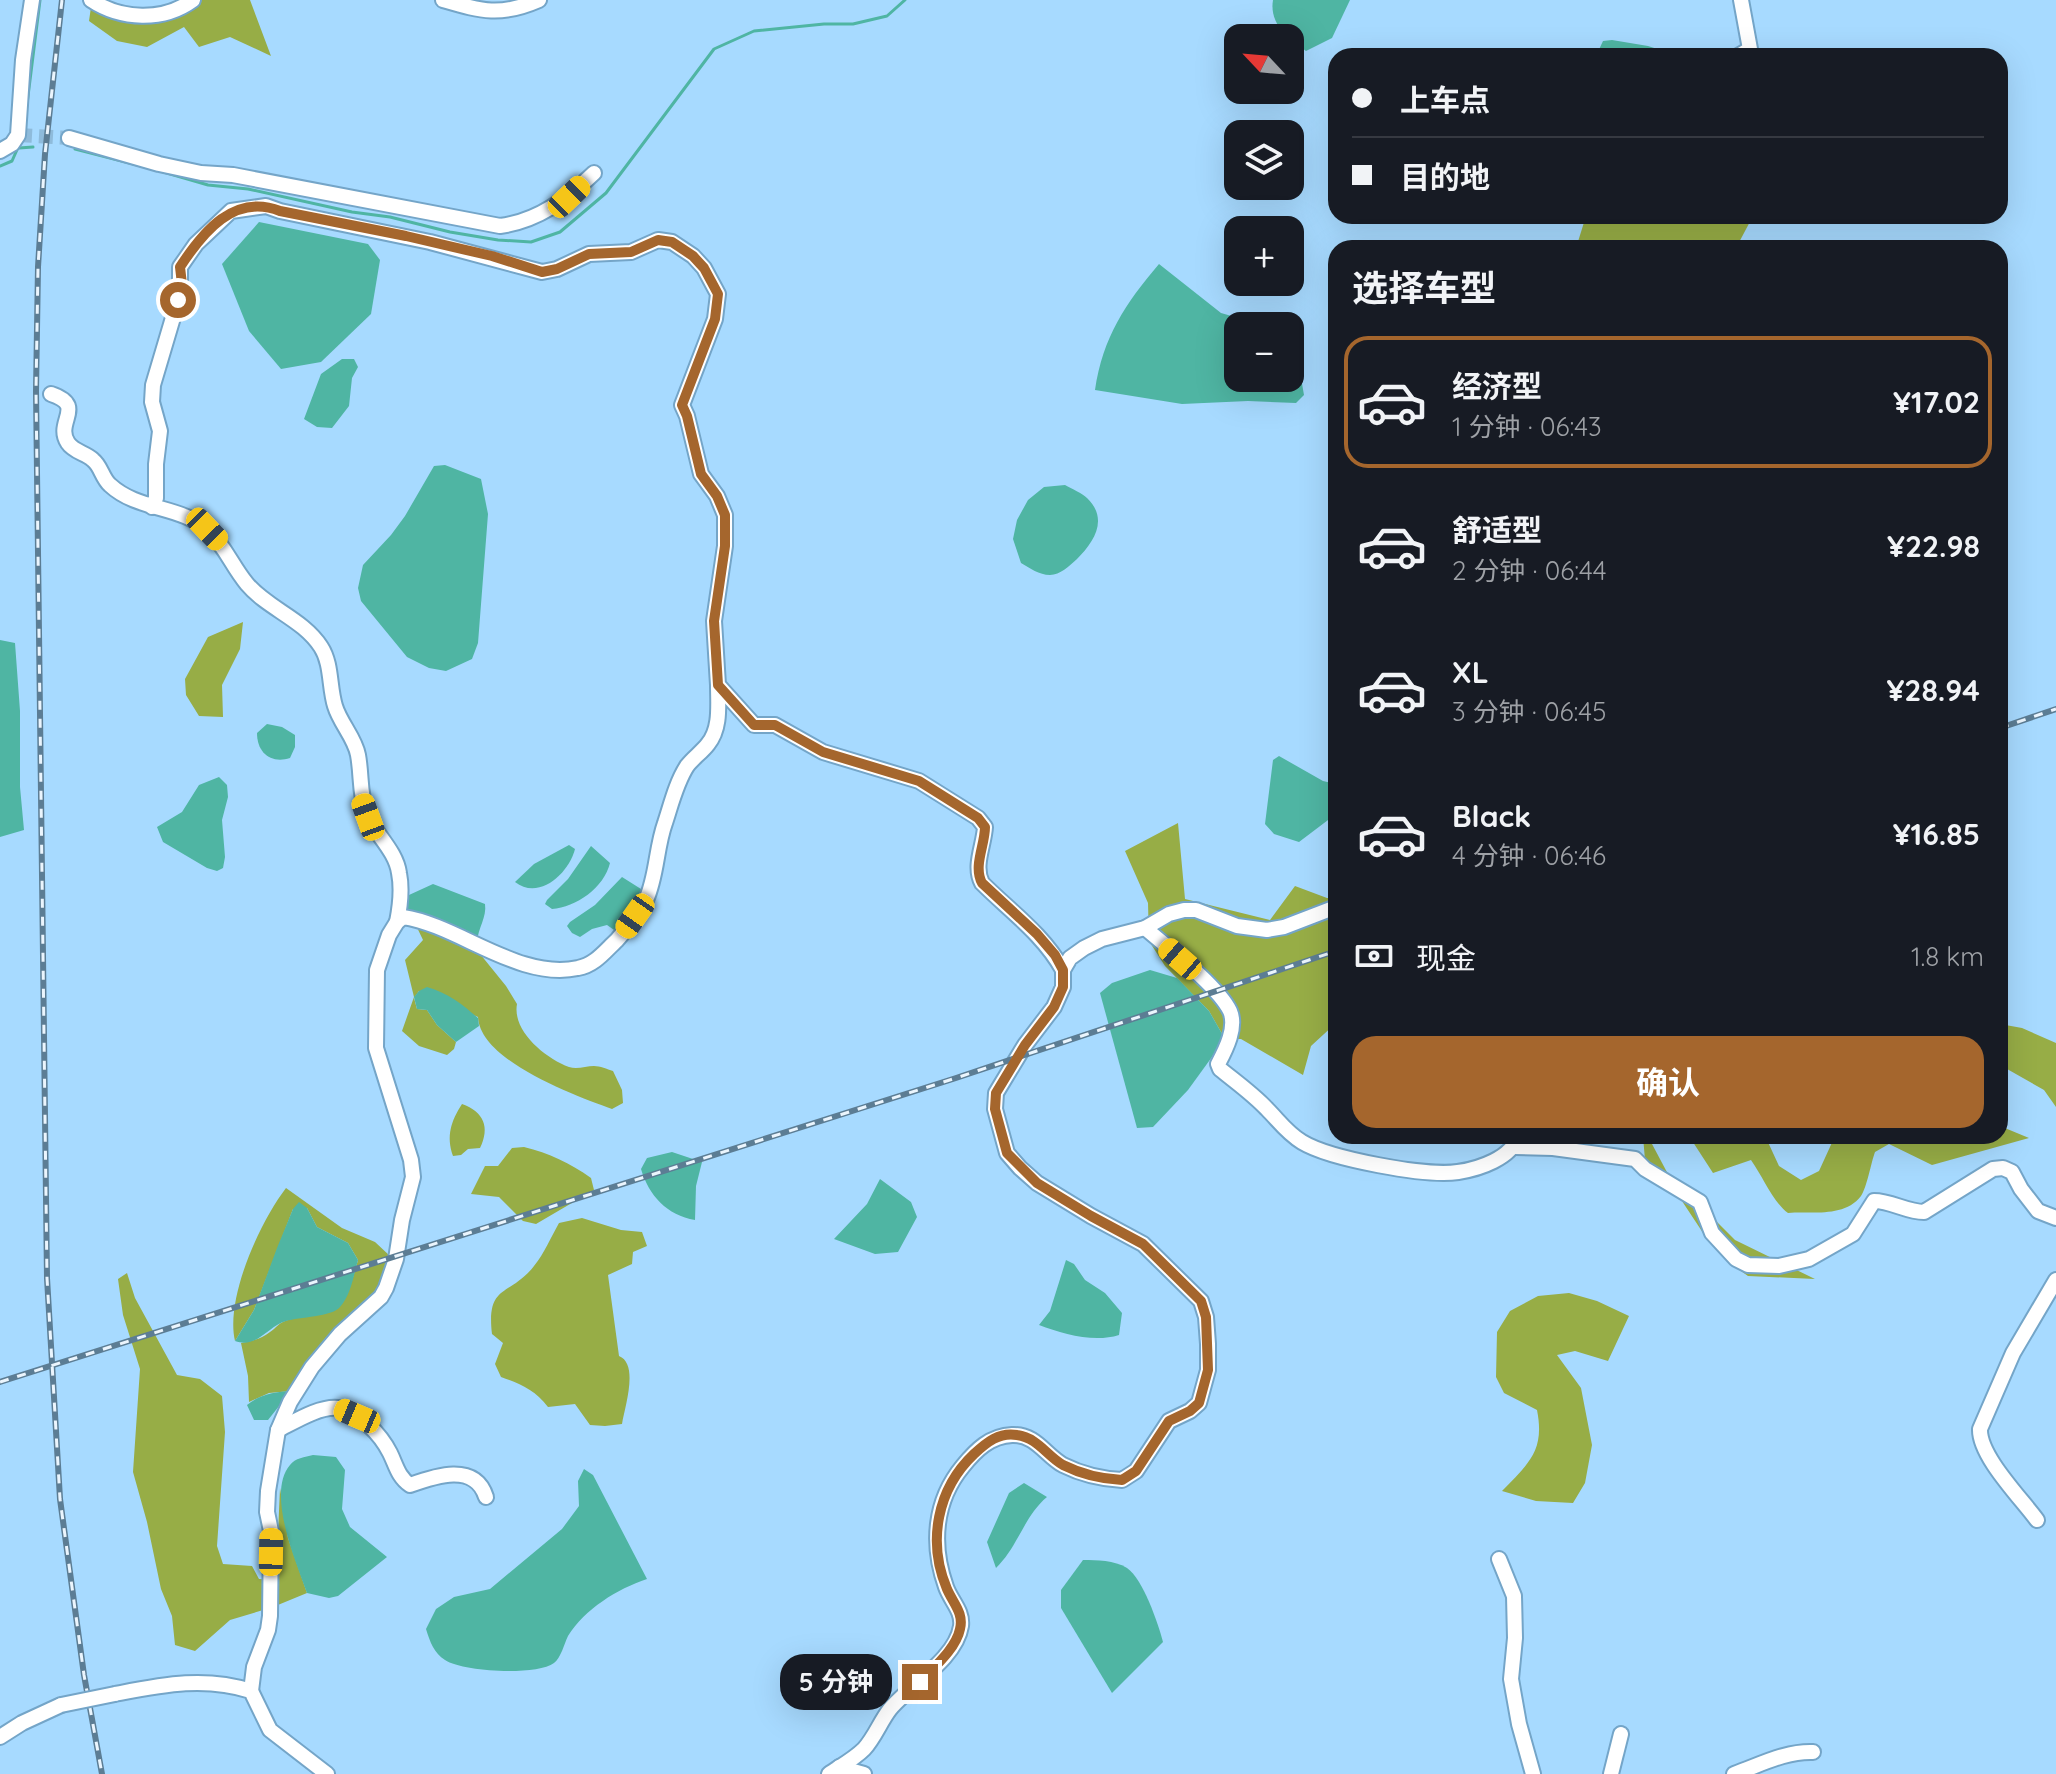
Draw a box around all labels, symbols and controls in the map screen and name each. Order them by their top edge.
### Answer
north arrow [1224,24,1304,104]
map controls [1224,24,1304,392]
text: 上车点 [1400,81,1490,119]
button: layers [1224,120,1304,200]
text: 目的地 [1400,158,1490,196]
car [543,172,595,222]
button: + [1224,216,1304,296]
text: 选择车型 [1352,265,1496,310]
route start [160,282,196,318]
button: − [1224,312,1304,392]
icon: car [1356,366,1428,438]
text: 经济型 [1452,367,1542,405]
text: ¥17.02 [1893,383,1980,421]
text: 1 分钟 · 06:43 [1452,410,1602,443]
car [182,503,232,555]
icon: car [1356,510,1428,582]
text: 舒适型 [1452,511,1542,549]
text: ¥22.98 [1887,527,1980,565]
text: 2 分钟 · 06:44 [1452,554,1607,587]
text: XL [1452,653,1489,691]
icon: car [1356,654,1428,726]
text: ¥28.94 [1886,671,1980,709]
text: 3 分钟 · 06:45 [1452,695,1606,728]
car [349,790,387,844]
text: Black [1452,797,1531,835]
icon: car [1356,798,1428,870]
text: ¥16.85 [1893,815,1980,853]
text: 4 分钟 · 06:46 [1452,839,1606,872]
car [611,889,659,943]
car [1154,934,1206,984]
icon: cash [1352,934,1396,978]
text: 现金 [1416,939,1476,977]
text: 1.8 km [1911,940,1984,973]
button: 确认 [1352,1036,1984,1128]
car [330,1396,384,1436]
car [259,1528,283,1576]
callout: 5 分钟 [780,1654,892,1710]
route end [902,1664,938,1700]
text: 5 分钟 [799,1665,873,1698]

